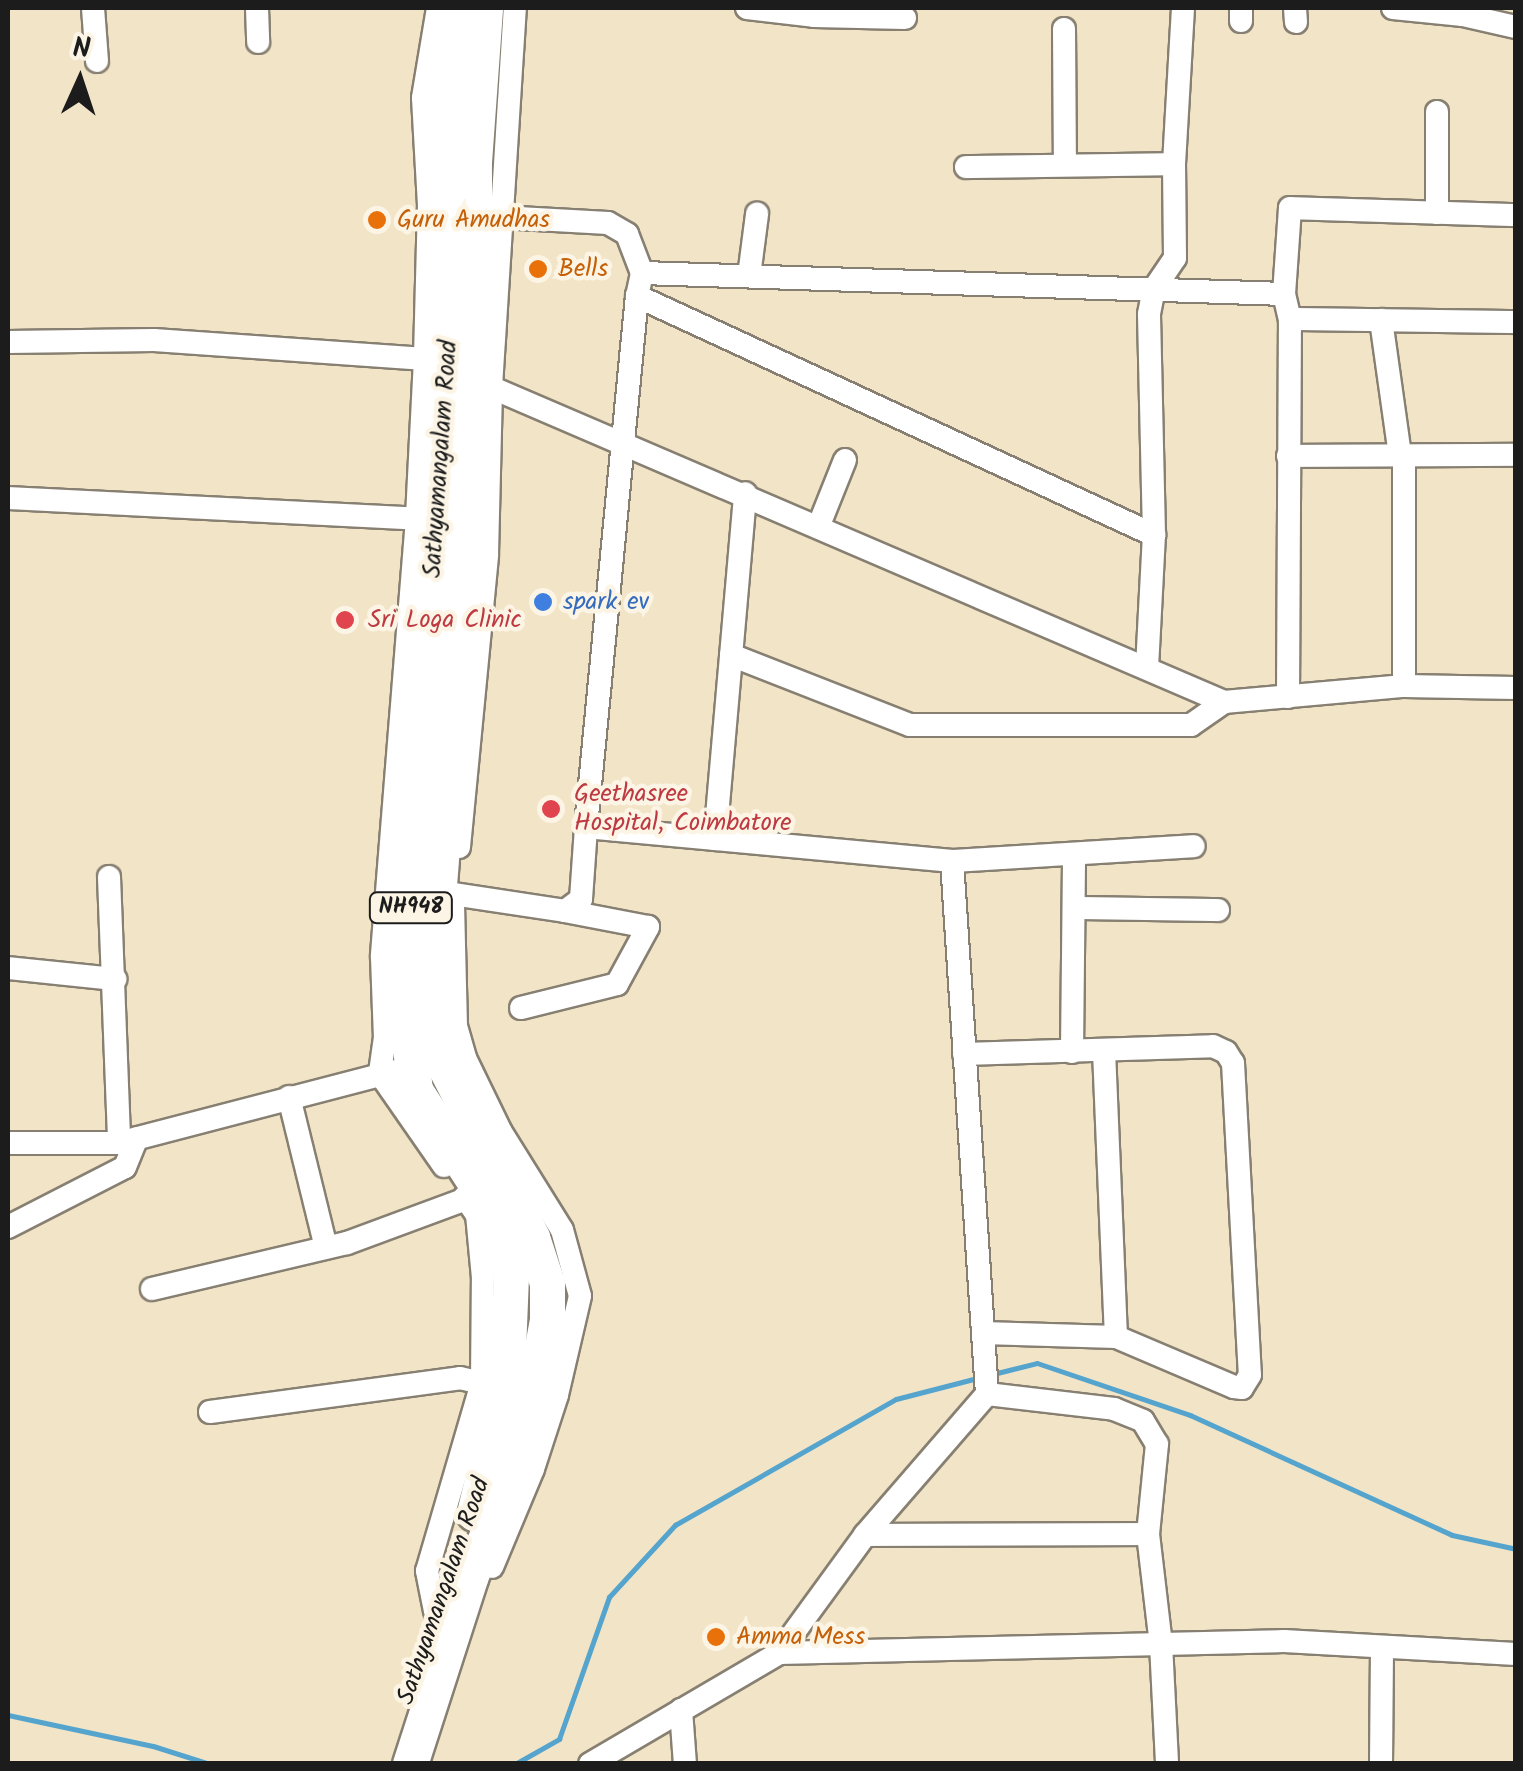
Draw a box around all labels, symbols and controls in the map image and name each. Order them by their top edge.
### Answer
text: N [72,27,92,72]
north arrow [30,30,130,130]
place label: Guru Amudhas [397,205,550,235]
marker: Guru Amudhas [366,209,388,231]
place label: Bells [558,254,608,284]
marker: Bells [527,258,549,280]
street label: Sathyamangalam Road [418,339,464,579]
place label: spark ev [563,587,649,617]
marker: spark ev [532,591,554,613]
place label: Sri Loga Clinic [368,605,522,635]
marker: Sri Loga Clinic [332,607,358,633]
place label: Geethasree Hospital, Coimbatore [574,780,791,839]
marker: Geethasree Hospital, Coimbatore [538,796,564,822]
road number: NH948 [368,891,454,925]
street label: Sathyamangalam Road [391,1474,497,1708]
place label: Amma Mess [736,1622,865,1652]
marker: Amma Mess [705,1626,727,1648]

